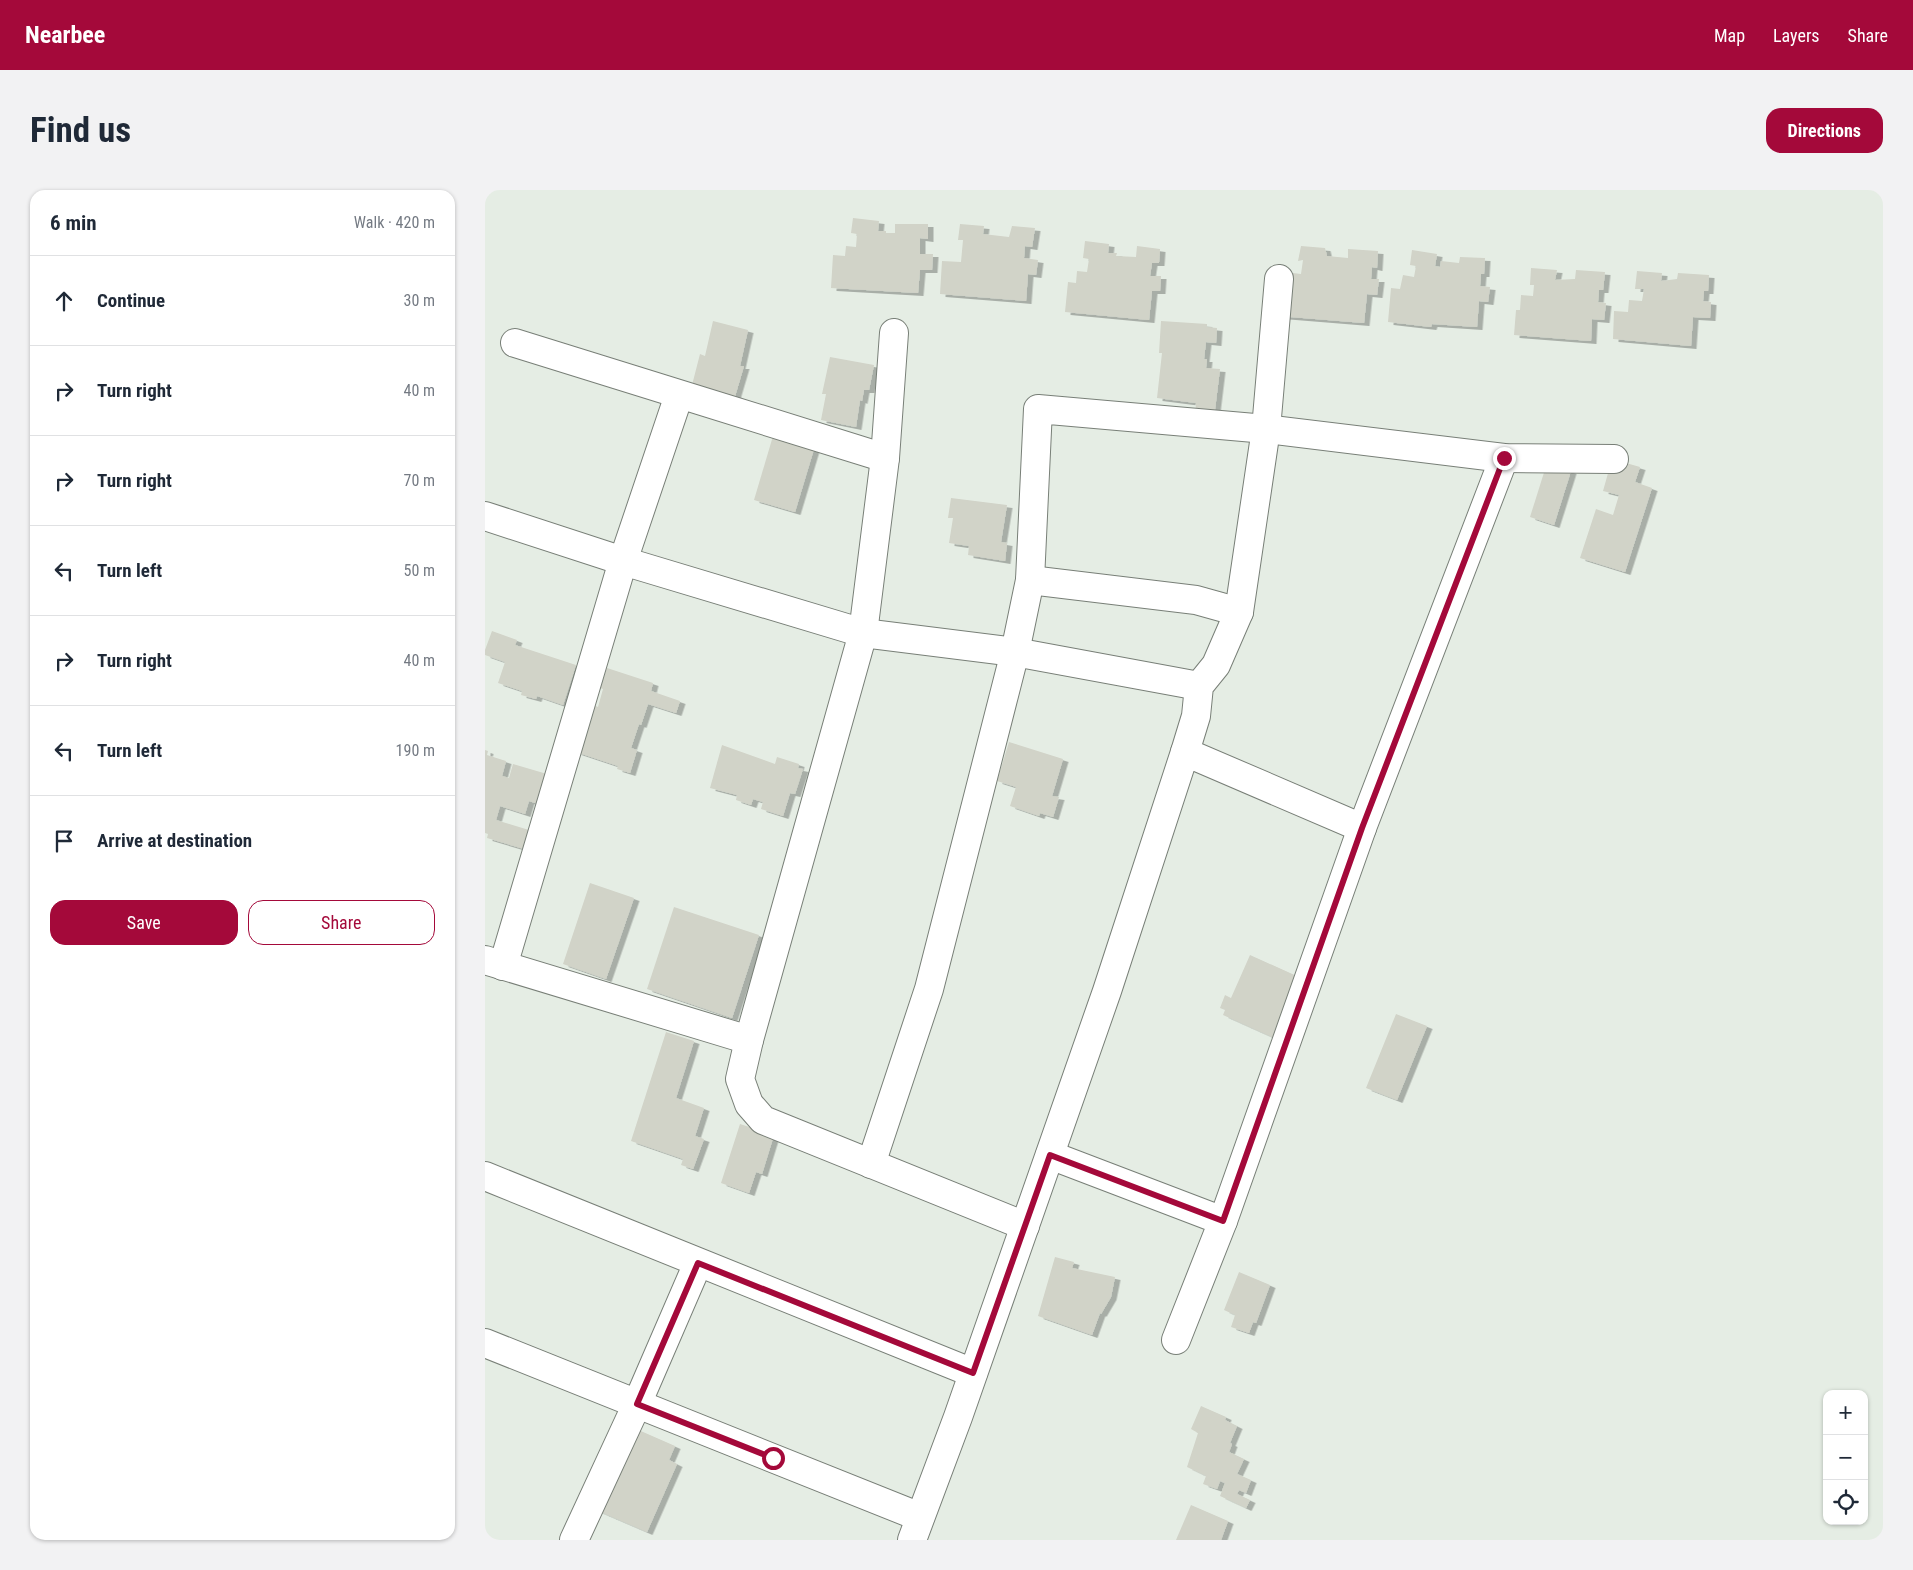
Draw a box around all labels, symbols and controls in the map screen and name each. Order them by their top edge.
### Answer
text: Nearbee [25,21,105,49]
text: Map [1714,25,1745,46]
text: Layers [1773,25,1820,46]
text: Share [1848,25,1888,46]
button: Directions [1766,108,1883,153]
text: Find us [30,110,131,151]
text: 6 min [50,211,97,235]
text: Walk · 420 m [354,213,435,232]
icon: ahead [50,287,78,315]
text: Continue [97,289,165,312]
text: 30 m [403,291,435,310]
icon: right [50,377,78,405]
text: Turn right [97,379,172,402]
text: 40 m [403,381,435,400]
route end [1493,447,1516,470]
icon: right [50,467,78,495]
text: Turn right [97,469,172,492]
text: 70 m [403,471,435,490]
icon: left [50,557,78,585]
text: Turn left [97,559,162,582]
text: 50 m [403,561,435,580]
icon: right [50,647,78,675]
text: Turn right [97,649,172,672]
text: 40 m [403,651,435,670]
icon: left [50,737,78,765]
text: Turn left [97,739,162,762]
text: 190 m [396,741,435,760]
icon: arrive [50,827,78,855]
text: Arrive at destination [97,829,252,852]
button: Save [50,900,238,945]
button: Share [248,900,435,945]
map controls [1823,1390,1868,1525]
button: + [1823,1390,1868,1435]
button: − [1823,1435,1868,1480]
route start [762,1447,785,1470]
button: locate [1823,1480,1868,1525]

